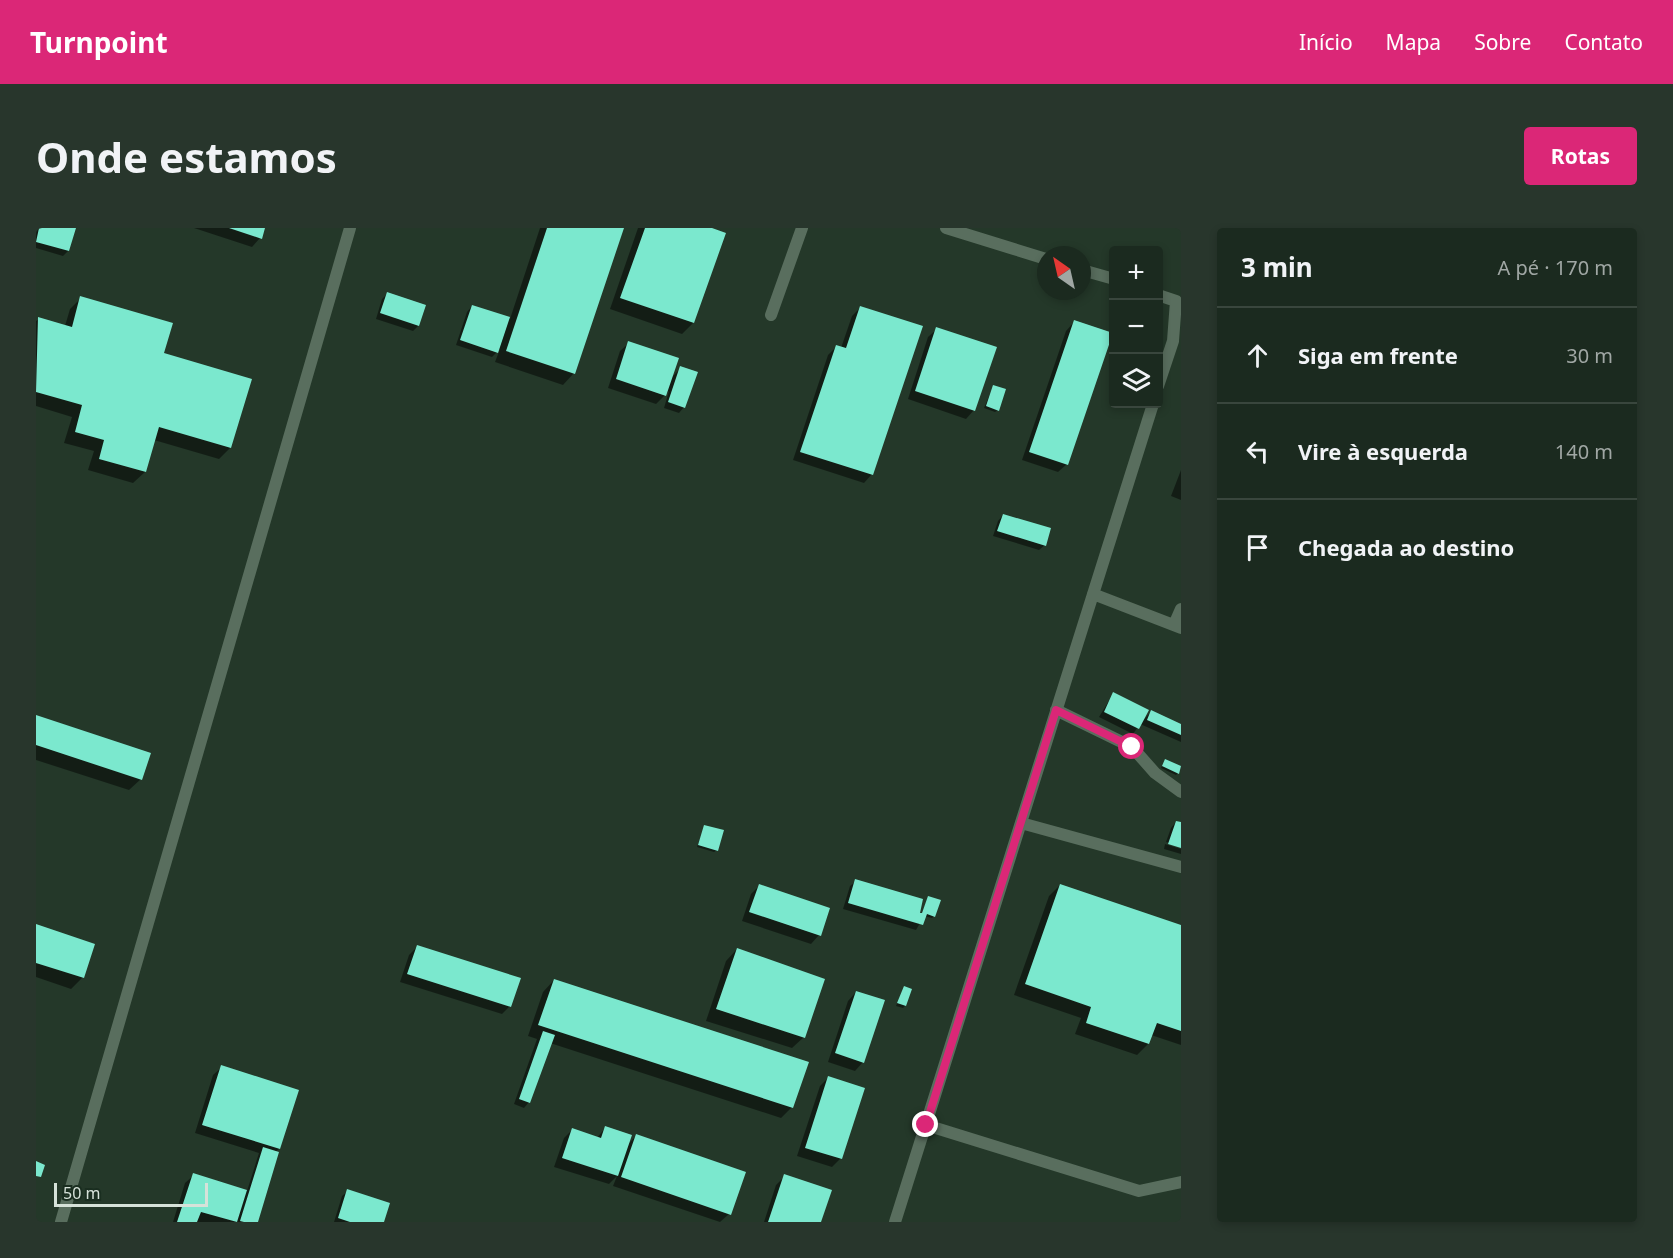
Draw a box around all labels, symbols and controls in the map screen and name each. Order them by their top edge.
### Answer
text: Turnpoint [30,23,168,61]
text: Início [1299,28,1353,56]
text: Mapa [1386,28,1441,56]
text: Sobre [1474,28,1531,56]
text: Contato [1564,28,1643,56]
button: Rotas [1524,127,1637,185]
text: Onde estamos [36,128,337,185]
north arrow [1037,246,1091,300]
map controls [1109,246,1163,408]
button: + [1109,246,1163,300]
text: 3 min [1241,249,1313,285]
text: A pé · 170 m [1497,254,1613,281]
button: − [1109,300,1163,354]
icon: ahead [1241,339,1274,372]
text: Siga em frente [1298,340,1458,370]
text: 30 m [1566,342,1613,369]
button: layers [1109,354,1163,408]
icon: left [1241,435,1274,468]
text: Vire à esquerda [1298,436,1468,466]
text: 140 m [1555,438,1613,465]
icon: arrive [1241,531,1274,564]
text: Chegada ao destino [1298,532,1514,562]
route start [1118,733,1144,759]
route end [912,1111,938,1137]
scale bar [54,1180,208,1208]
text: 50 m [63,1182,100,1204]

